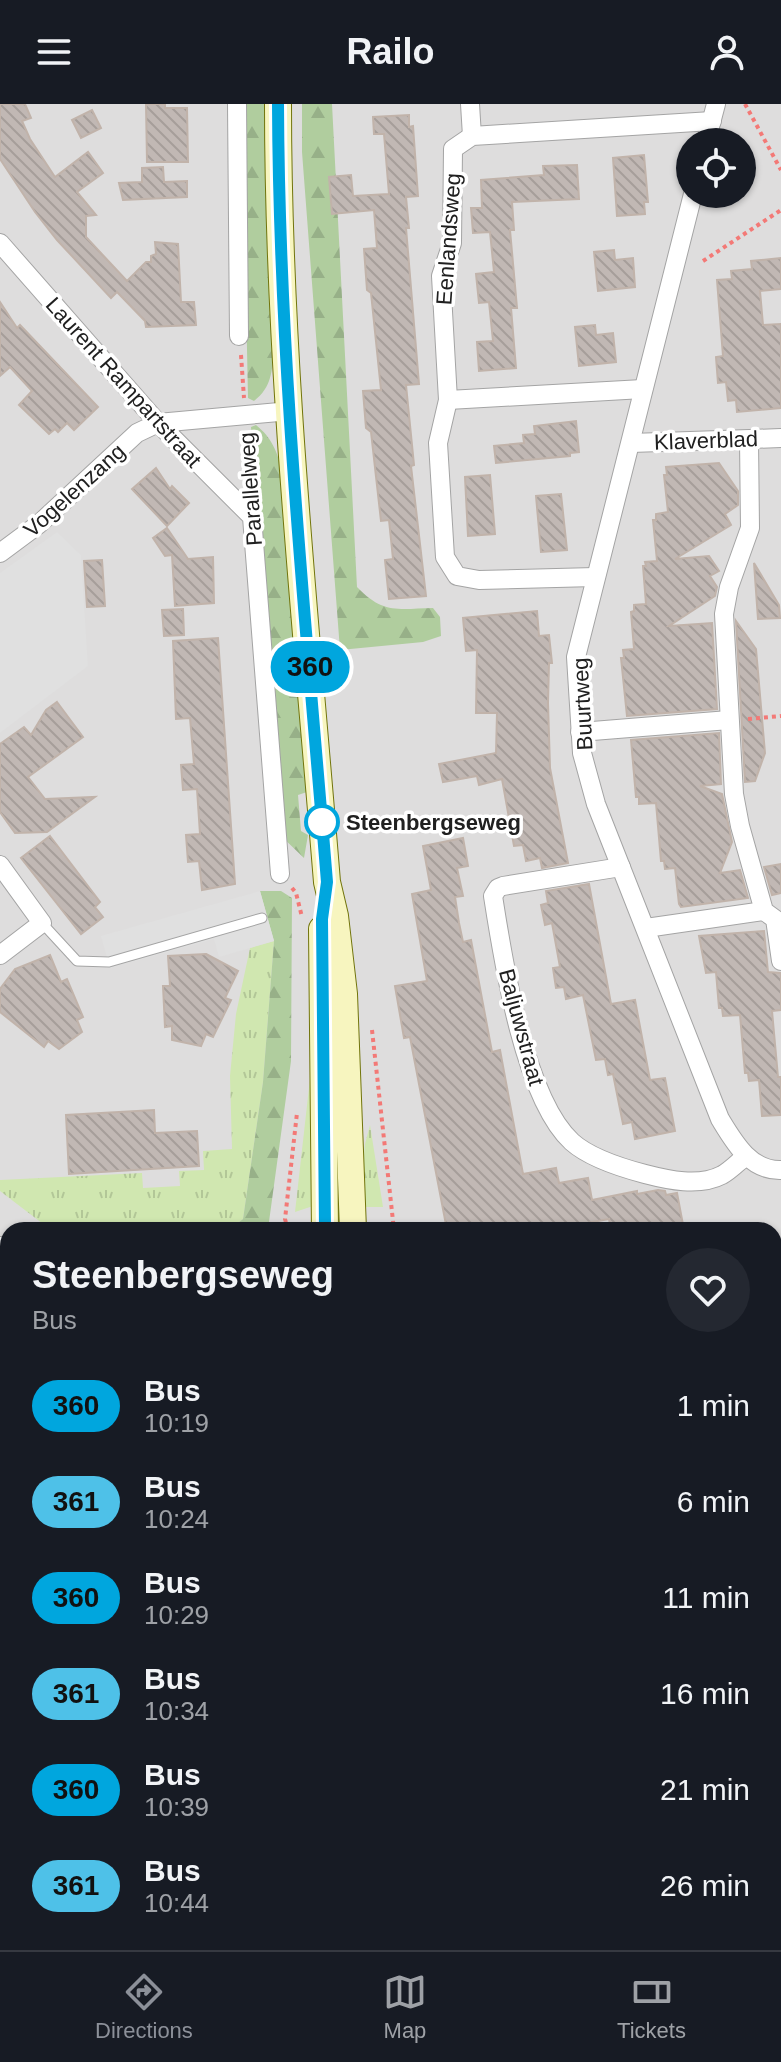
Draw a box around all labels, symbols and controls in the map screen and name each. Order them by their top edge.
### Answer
icon: menu [32,30,76,74]
icon: person [705,30,749,74]
text: Railo [346,31,435,72]
map controls [676,128,756,208]
button: locate [676,128,756,208]
street label: Eenlandsweg [431,172,466,306]
street label: Laurent Rampartstraat [41,292,207,472]
street label: Klaverblad [654,426,758,455]
street label: Parallelweg [234,431,267,547]
street label: Vogelenzang [19,439,130,542]
line badge: 360 [264,641,356,693]
text: 360 [287,651,333,682]
street label: Buurtweg [568,657,597,751]
marker: Steenbergseweg [305,805,339,839]
place label: Steenbergseweg [346,810,521,835]
street label: Baljuwstraat [494,966,549,1088]
button: heart [666,1248,750,1332]
text: Steenbergseweg [32,1254,334,1296]
text: Bus [32,1305,77,1335]
text: Bus [144,1374,201,1407]
text: 1 min [677,1389,750,1422]
text: 360 [53,1390,99,1421]
text: 10:19 [144,1408,209,1438]
text: Bus [144,1470,201,1503]
text: 6 min [677,1485,750,1518]
text: 361 [53,1486,99,1517]
text: 10:24 [144,1504,209,1534]
text: Bus [144,1566,201,1599]
text: 11 min [662,1581,750,1614]
text: 360 [53,1582,99,1613]
text: 10:29 [144,1600,209,1630]
text: Bus [144,1662,201,1695]
text: 16 min [660,1677,750,1710]
text: 361 [53,1678,99,1709]
text: 10:34 [144,1696,209,1726]
text: Bus [144,1758,201,1791]
text: 21 min [660,1773,750,1806]
text: 360 [53,1774,99,1805]
text: 10:39 [144,1792,209,1822]
text: Bus [144,1854,201,1887]
text: 26 min [660,1869,750,1902]
text: 361 [53,1870,99,1901]
text: 10:44 [144,1888,209,1918]
tab: Directions [95,1970,193,2044]
tab: Map [383,1970,427,2044]
tab: Tickets [617,1970,686,2044]

